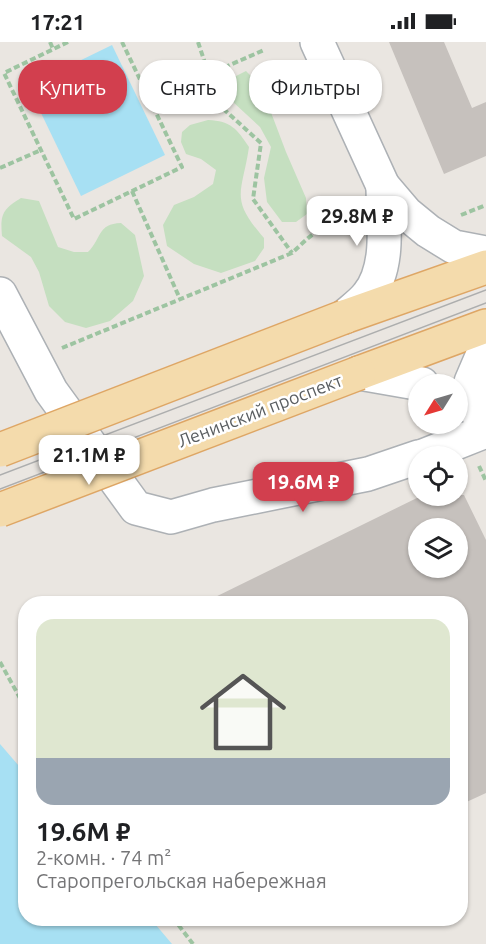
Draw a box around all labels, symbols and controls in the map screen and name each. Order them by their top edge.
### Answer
text: 17:21 [30,9,85,34]
chip: Купить [18,60,127,114]
chip: Снять [139,60,237,114]
chip: Фильтры [249,60,382,114]
pin: 29.8M ₽ [302,196,412,247]
text: 29.8M ₽ [321,204,393,227]
street label: Ленинский проспект [175,369,345,451]
north arrow [408,374,468,434]
map controls [408,374,468,578]
pin: 21.1M ₽ [34,435,144,486]
text: 21.1M ₽ [53,443,125,466]
button: locate [408,446,468,506]
pin: 19.6M ₽ [248,462,358,513]
text: 19.6M ₽ [267,470,339,493]
button: layers [408,518,468,578]
icon: home [189,658,297,766]
text: 19.6M ₽ [36,817,130,846]
text: 2-комн. · 74 m² [36,846,171,869]
text: Старопрегольская набережная [36,869,327,892]

